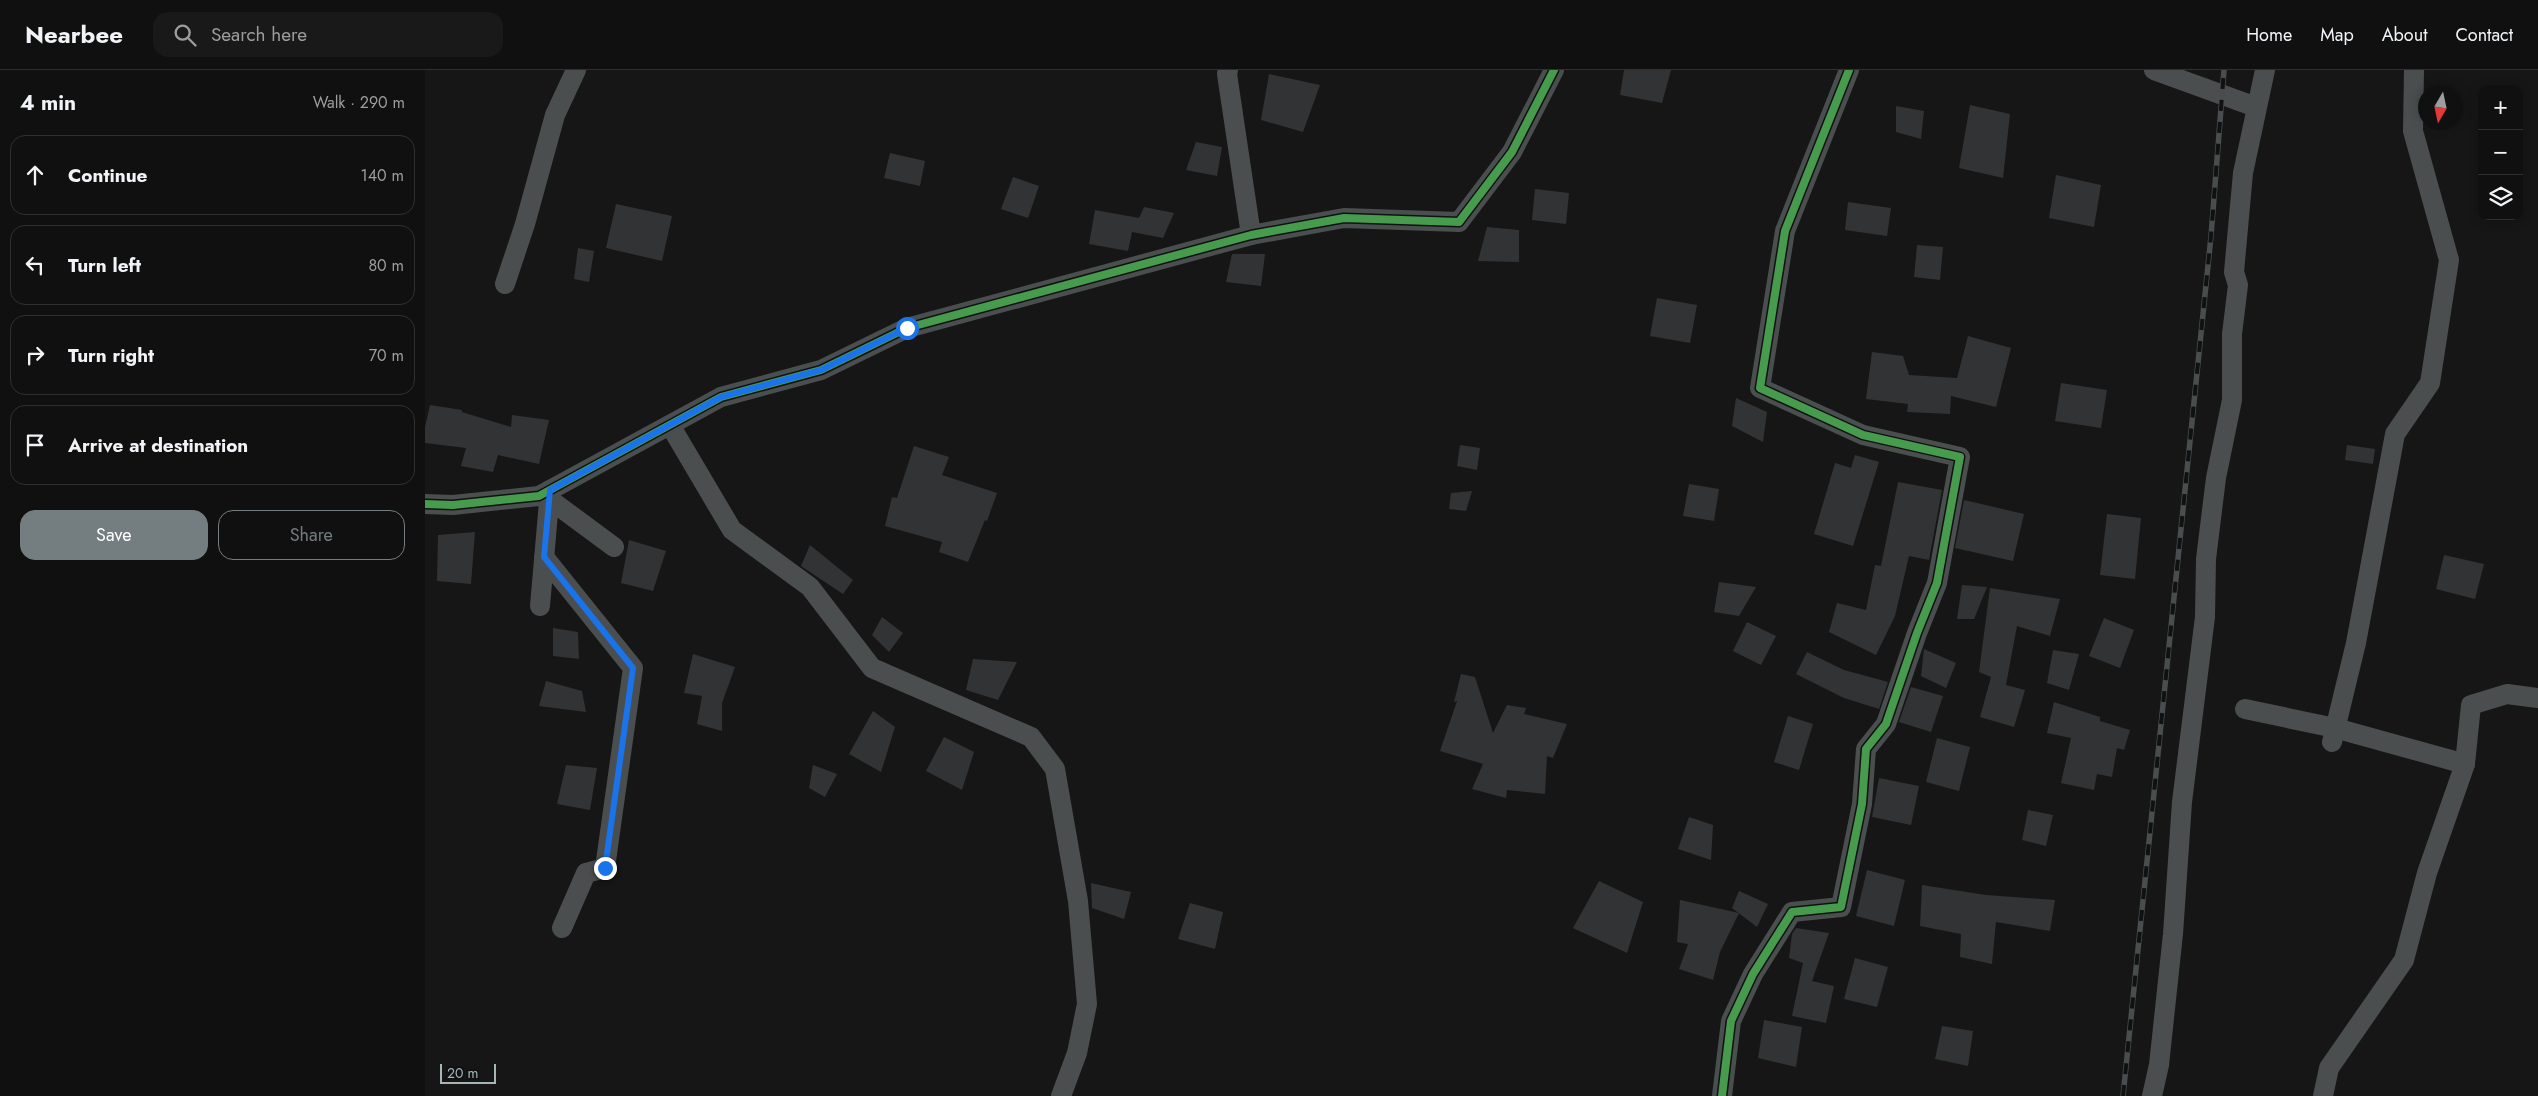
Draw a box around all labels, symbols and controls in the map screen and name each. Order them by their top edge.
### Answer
search box [153,12,503,57]
text: Nearbee [25,17,123,52]
icon: search [171,21,199,49]
text: Search here [211,21,307,48]
text: Home [2246,22,2292,48]
text: Map [2320,22,2354,48]
text: About [2382,22,2427,48]
text: Contact [2455,22,2513,48]
north arrow [2418,85,2463,130]
map controls [2478,85,2523,220]
button: + [2478,85,2523,130]
text: 4 min [20,88,76,118]
text: Walk · 290 m [313,91,405,114]
button: − [2478,130,2523,175]
icon: ahead [21,161,49,189]
text: Continue [68,162,147,189]
text: 140 m [361,164,404,187]
button: layers [2478,175,2523,220]
icon: left [21,251,49,279]
text: Turn left [68,252,141,279]
text: 80 m [368,254,404,277]
route start [896,317,919,340]
icon: right [21,341,49,369]
text: Turn right [68,342,154,369]
text: 70 m [369,344,404,367]
icon: arrive [21,431,49,459]
text: Arrive at destination [68,432,248,459]
button: Save [20,510,208,560]
button: Share [218,510,405,560]
route end [594,857,617,880]
scale bar [440,1061,496,1084]
text: 20 m [447,1063,479,1083]

